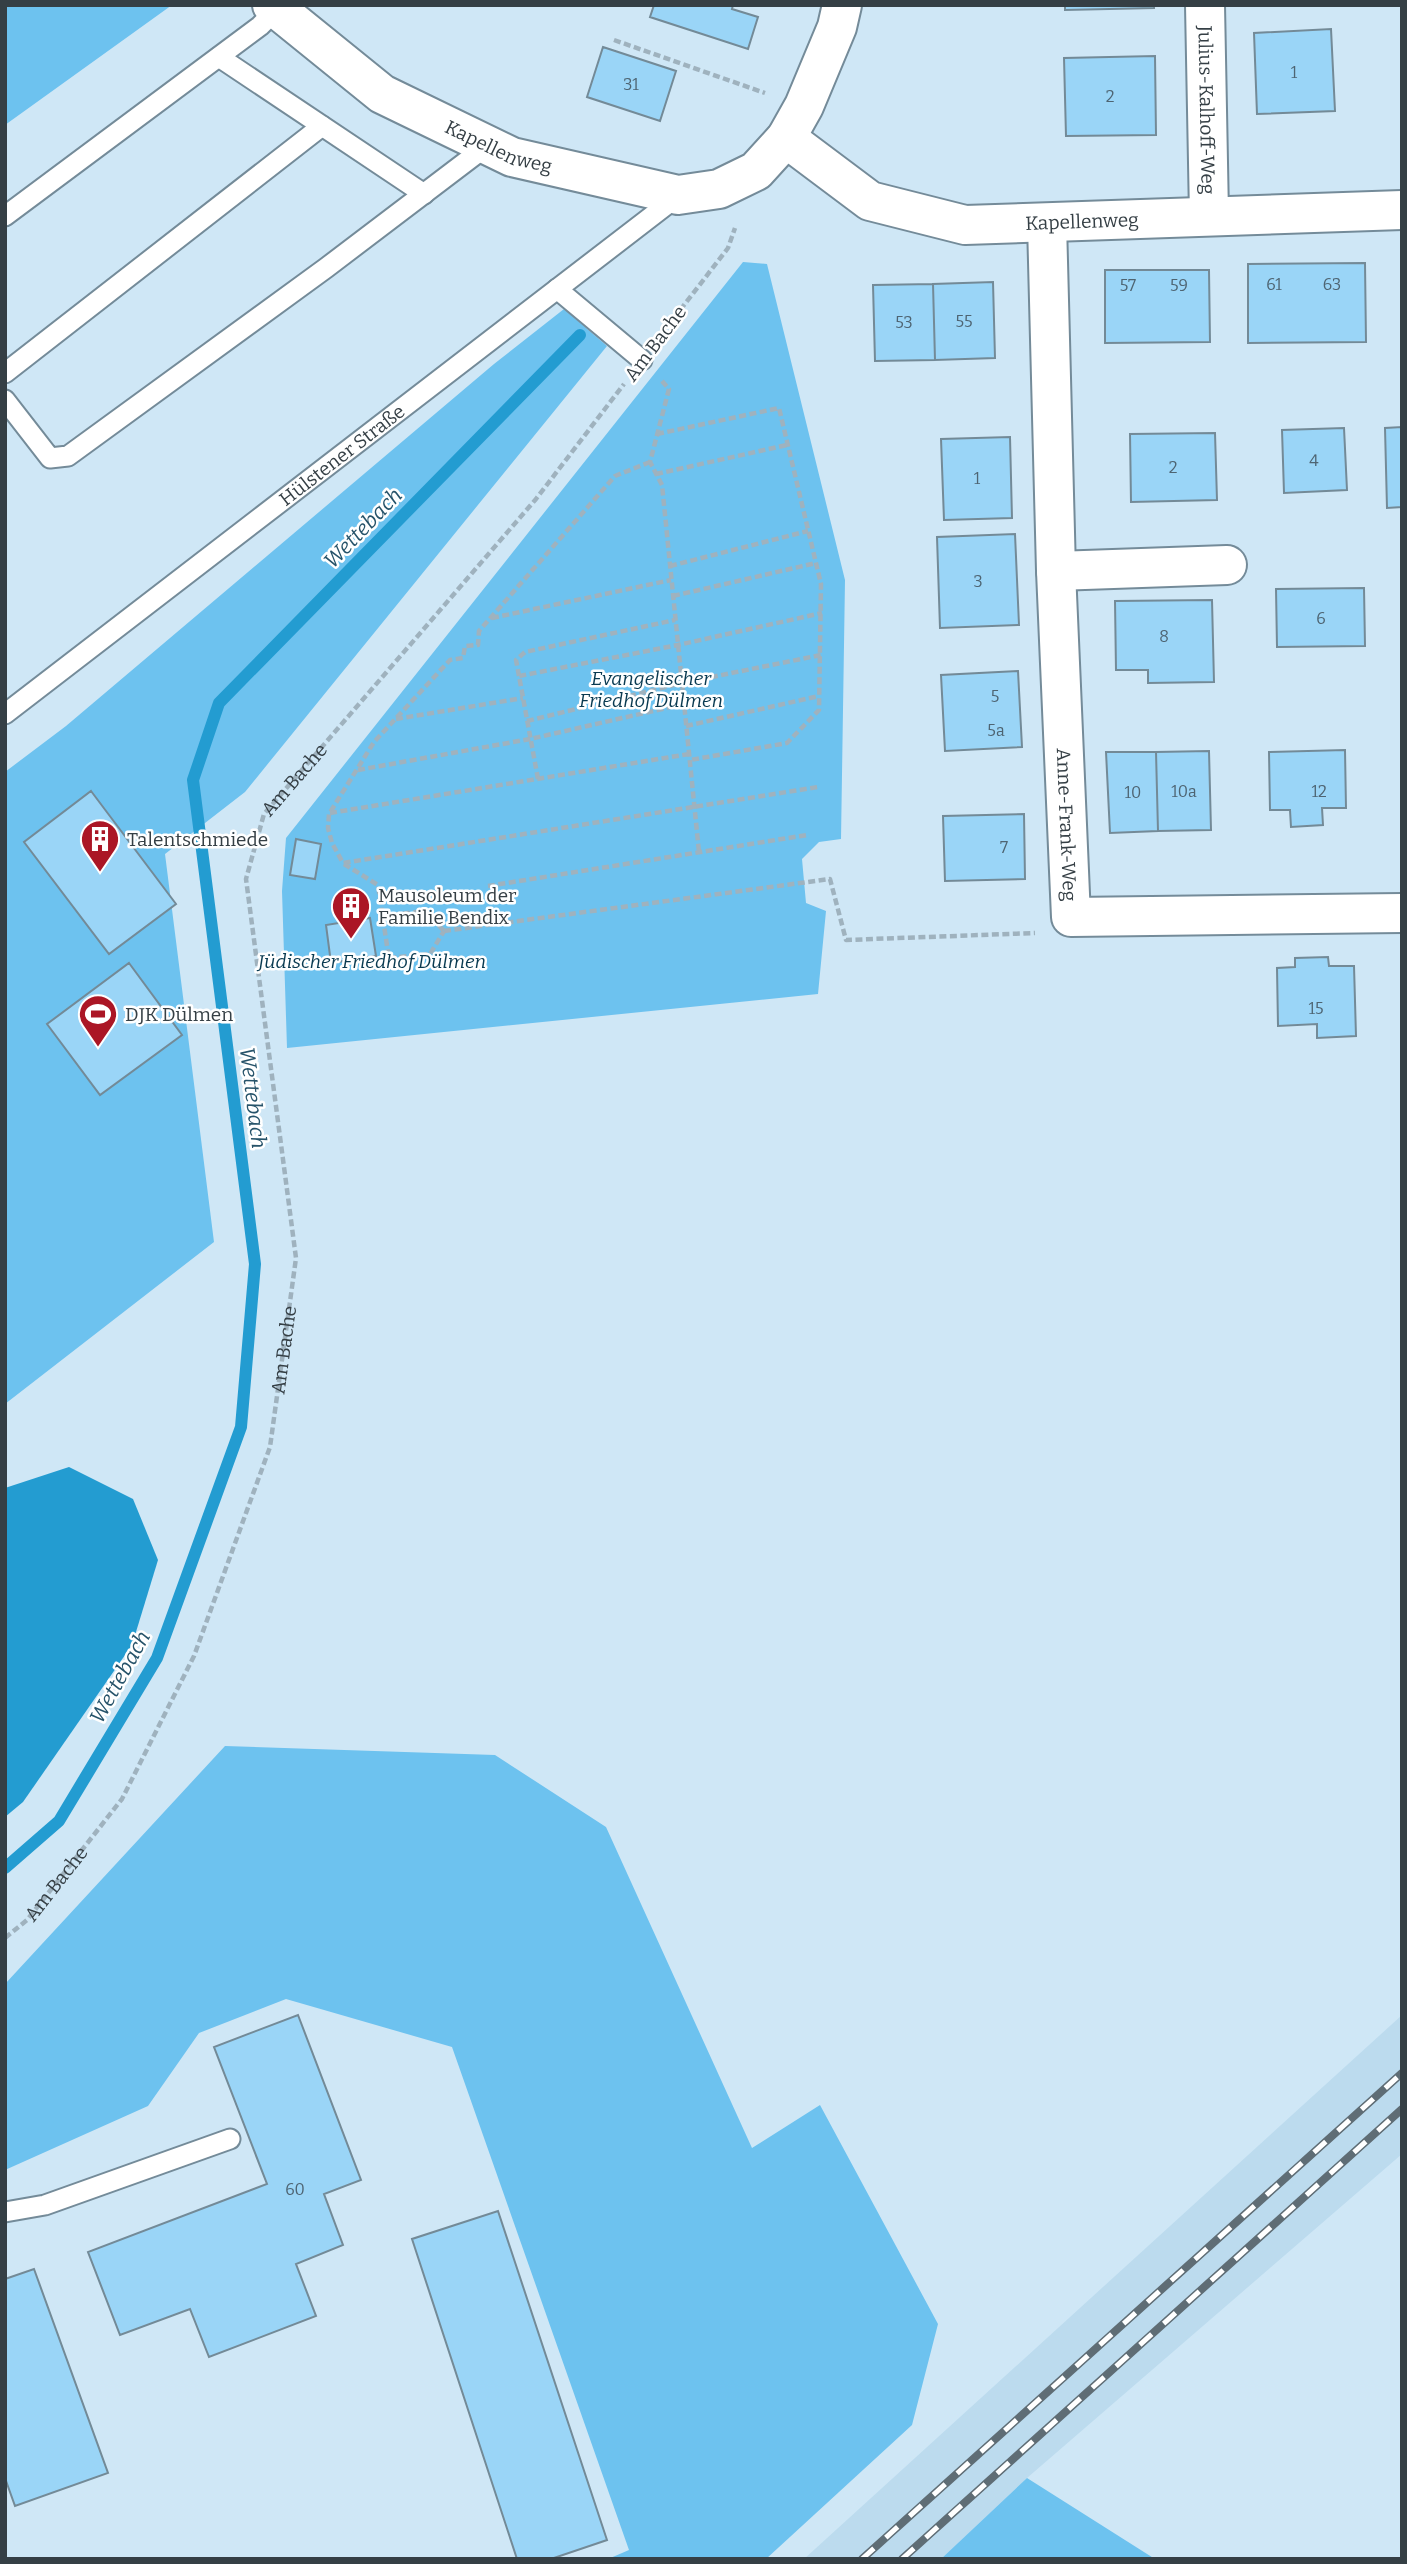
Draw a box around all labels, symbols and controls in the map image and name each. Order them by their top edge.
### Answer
street label: Julius-Kalhoff-Weg [1193,24,1220,195]
house number: 1 [1291,63,1298,82]
house number: 31 [623,75,639,94]
house number: 2 [1106,87,1114,106]
street label: Kapellenweg [441,115,555,178]
street label: Kapellenweg [1025,208,1140,235]
house number: 61 [1266,275,1282,294]
house number: 63 [1323,275,1341,294]
house number: 57 [1120,276,1136,295]
house number: 59 [1170,276,1188,295]
street label: Am Bache [619,301,691,386]
house number: 55 [955,312,973,331]
house number: 53 [895,313,913,332]
street label: Hülstener Straße [275,400,409,511]
house number: 4 [1309,451,1319,470]
house number: 2 [1169,458,1177,477]
house number: 1 [974,469,981,488]
water label: Wettebach [318,482,408,574]
house number: 3 [973,572,983,591]
house number: 6 [1316,609,1326,628]
house number: 8 [1159,627,1169,646]
park label: Evangelischer Friedhof Dülmen [579,667,723,712]
house number: 5 [991,687,999,706]
house number: 5a [987,721,1005,740]
street label: Am Bache [257,739,332,821]
street label: Anne-Frank-Weg [1052,748,1081,902]
house number: 10a [1171,782,1197,801]
house number: 12 [1311,782,1327,801]
house number: 10 [1125,783,1141,802]
building icon: Talentschmiede [79,818,121,873]
place label: Talentschmiede [127,828,268,851]
house number: 7 [1000,838,1008,857]
place label: Mausoleum der Familie Bendix [378,884,517,929]
building icon: Mausoleum der Familie Bendix [330,885,372,940]
park label: Jüdischer Friedhof Dülmen [256,950,486,973]
sports icon: DJK Dülmen [77,993,119,1048]
house number: 15 [1308,999,1324,1018]
place label: DJK Dülmen [125,1003,233,1026]
water label: Wettebach [234,1046,272,1150]
street label: Am Bache [266,1304,301,1395]
water label: Wettebach [84,1626,156,1728]
street label: Am Bache [20,1842,93,1926]
house number: 60 [285,2180,305,2199]

